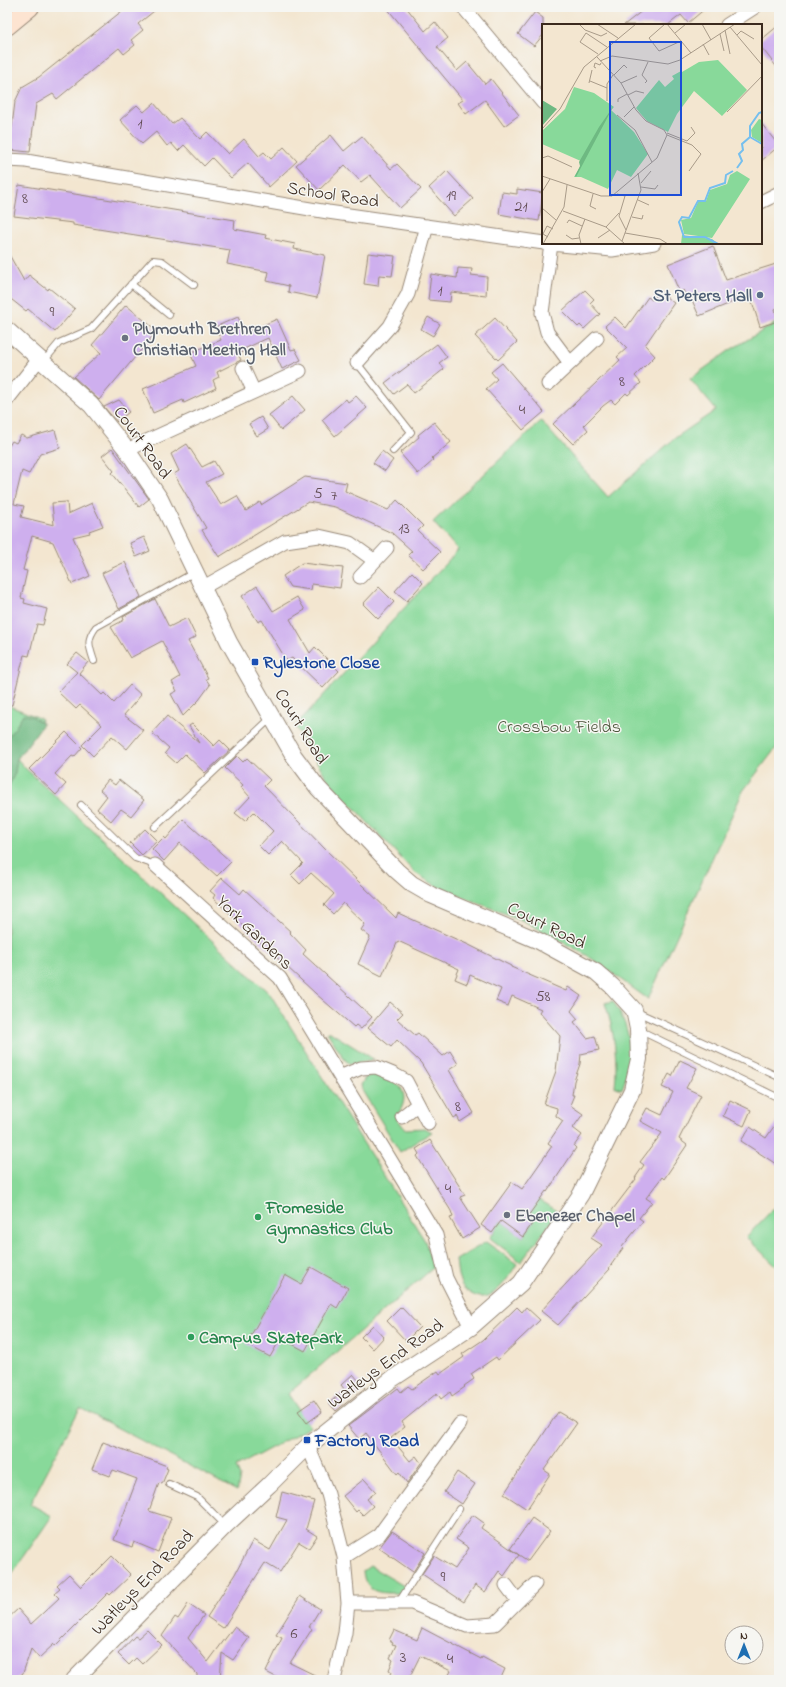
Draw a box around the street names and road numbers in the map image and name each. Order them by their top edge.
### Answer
street label: School Road [285,176,381,216]
street label: Court Road [106,401,177,485]
street label: Court Road [267,684,334,770]
street label: York Gardens [209,890,298,977]
street label: Court Road [502,897,590,957]
street label: Watleys End Road [323,1314,450,1416]
street label: Watleys End Road [86,1525,201,1642]

